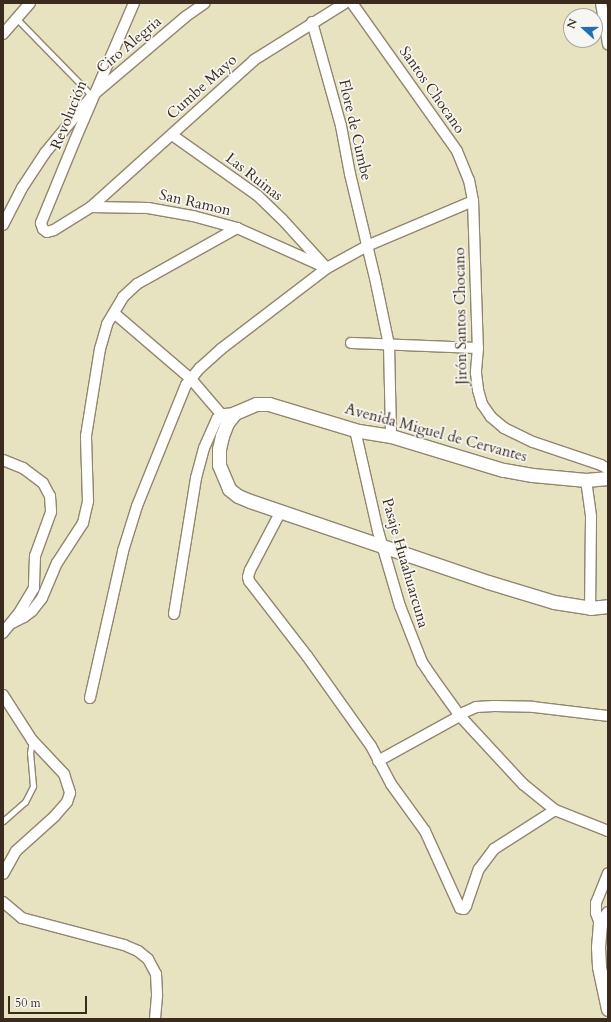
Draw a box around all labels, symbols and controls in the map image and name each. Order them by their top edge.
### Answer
north arrow [563,8,603,48]
street label: Ciro Alegria [93,13,165,77]
text: N [564,17,581,31]
street label: Santos Chocano [395,43,469,137]
street label: Cumbe Mayo [163,51,241,123]
street label: Revolución [47,78,91,152]
street label: Flore de Cumbe [335,78,375,182]
street label: Las Ruinas [222,149,286,205]
street label: San Ramon [158,186,232,220]
street label: Jirón Santos Chocano [451,247,471,385]
street label: Avenida Miguel de Cervantes [343,400,529,466]
street label: Pasaje Huaahuarcuna [378,496,432,630]
scale bar [10,988,89,1014]
text: 50 m [15,995,41,1011]

